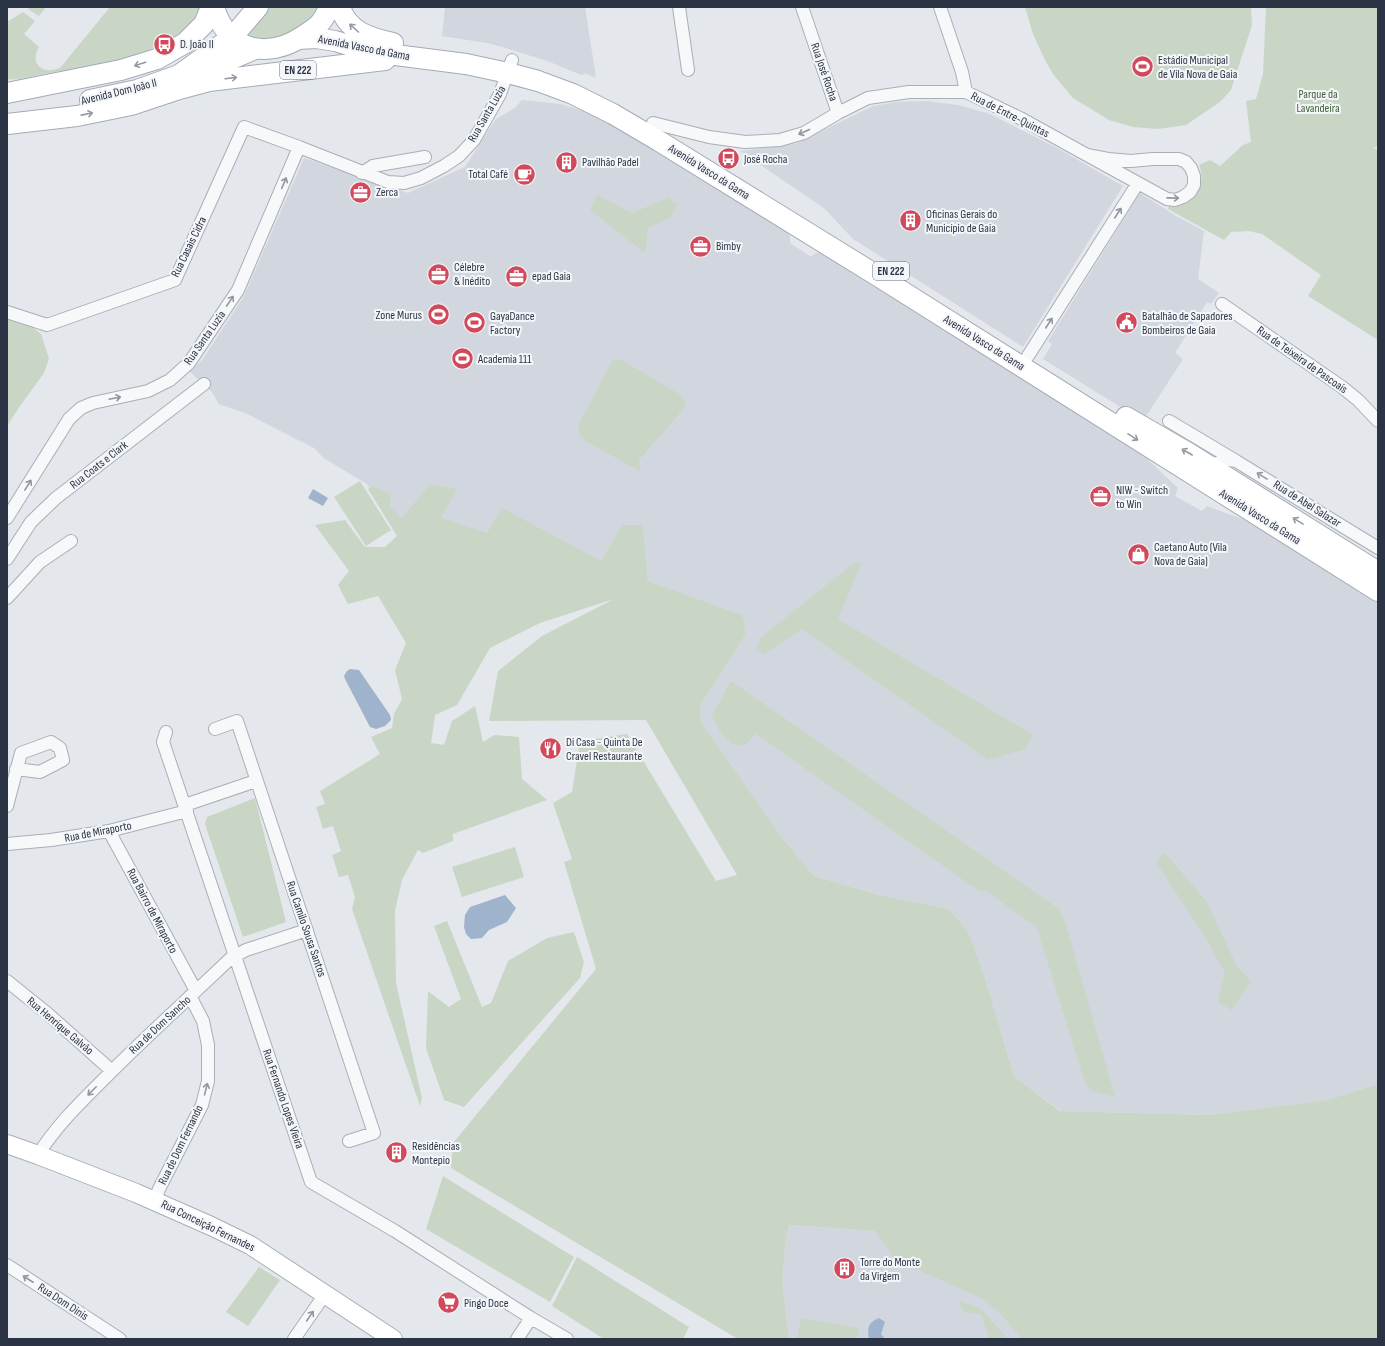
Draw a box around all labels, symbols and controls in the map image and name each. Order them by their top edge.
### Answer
one-way arrow [349,23,360,32]
bus stop icon: D. João II [151,31,177,57]
street label: Avenida Vasco da Gama [316,32,412,64]
place label: D. João II [180,37,214,52]
street label: Rua José Rocha [807,41,841,103]
place label: Estádio Municipal de Vila Nova de Gaia [1158,53,1238,82]
sports icon: Estádio Municipal de Vila Nova de Gaia [1130,54,1156,80]
one-way arrow [134,61,147,68]
road number: EN 222 [280,61,316,79]
one-way arrow [224,74,237,82]
street label: Avenida Dom João II [79,75,158,109]
street label: Rua Santa Luzia [465,83,509,145]
park label: Parque da Lavandeira [1296,87,1340,116]
street label: Rua de Entre-Quintas [968,89,1052,141]
one-way arrow [81,110,94,118]
one-way arrow [798,129,810,136]
street label: Avenida Vasco da Gama [665,140,753,203]
bus stop icon: José Rocha [716,146,742,172]
building icon: Pavilhão Padel [554,149,580,175]
place label: José Rocha [743,152,788,167]
place label: Pavilhão Padel [582,155,639,170]
cafe icon: Total Café [511,161,537,187]
place label: Total Café [468,167,508,182]
one-way arrow [281,177,288,189]
office icon: Zerca [347,179,373,205]
place label: Zerca [376,185,398,200]
one-way arrow [1166,194,1179,202]
place label: Oficinas Gerais do Município de Gaia [926,207,997,236]
one-way arrow [1115,207,1123,219]
building icon: Oficinas Gerais do Município de Gaia [897,208,923,234]
street label: Rua Casais Cidra [168,214,210,280]
office icon: Bimby [688,233,714,259]
place label: Bimby [716,239,741,254]
place label: Célebre & Inédito [454,260,490,289]
office icon: Célebre & Inédito [426,261,452,287]
road number: EN 222 [873,262,909,280]
office icon: epad Gaia [504,263,530,289]
place label: epad Gaia [532,269,571,284]
one-way arrow [226,296,234,307]
sports icon: Zone Murus [425,302,451,328]
street label: Rua Santa Luzia [181,308,229,368]
place label: Zone Murus [376,308,422,323]
place label: GayaDance Factory [490,309,535,338]
place label: Batalhão de Sapadores Bombeiros de Gaia [1142,309,1233,338]
sports icon: GayaDance Factory [462,310,488,336]
public building icon: Batalhão de Sapadores Bombeiros de Gaia [1114,310,1140,336]
street label: Avenida Vasco da Gama [940,311,1028,374]
one-way arrow [1045,317,1053,329]
street label: Rua de Teixeira de Pascoais [1254,323,1350,397]
sports icon: Academia 111 [449,346,475,372]
place label: Academia 111 [477,352,532,367]
one-way arrow [108,394,121,402]
one-way arrow [1127,433,1138,441]
street label: Rua Coats e Clark [67,437,131,492]
one-way arrow [1181,448,1193,456]
one-way arrow [1256,471,1267,480]
street label: Rua de Abel Salazar [1270,477,1344,531]
one-way arrow [24,479,32,491]
place label: NIW - Switch to Win [1116,483,1168,512]
office icon: NIW - Switch to Win [1088,484,1114,510]
street label: Avenida Vasco da Gama [1216,485,1304,548]
one-way arrow [1293,517,1304,525]
place label: Caetano Auto (Vila Nova de Gaia) [1154,540,1227,569]
shop icon: Caetano Auto (Vila Nova de Gaia) [1125,541,1151,567]
place label: Di Casa - Quinta De Cravel Restaurante [566,735,643,764]
restaurant icon: Di Casa - Quinta De Cravel Restaurante [537,736,563,762]
street label: Rua de Miraporto [63,818,133,846]
street label: Rua Bairro de Miraporto [123,866,181,956]
street label: Rua Camilo Sousa Santos [283,879,329,979]
street label: Rua de Dom Sancho [126,993,194,1057]
street label: Rua Henrique Galvão [24,994,96,1058]
street label: Rua Fernando Lopes Vieira [259,1047,307,1151]
one-way arrow [202,1083,210,1096]
one-way arrow [87,1086,97,1096]
street label: Rua de Dom Fernando [155,1103,207,1187]
place label: Residências Montepio [412,1139,460,1168]
building icon: Residências Montepio [384,1140,410,1166]
street label: Rua Conceição Fernandes [159,1197,257,1255]
place label: Torre do Monte da Virgem [860,1255,920,1284]
building icon: Torre do Monte da Virgem [831,1256,857,1282]
one-way arrow [23,1275,34,1284]
street label: Rua Dom Dinis [35,1280,91,1324]
supermarket icon: Pingo Doce [435,1290,461,1316]
place label: Pingo Doce [464,1296,509,1311]
one-way arrow [305,1311,314,1322]

